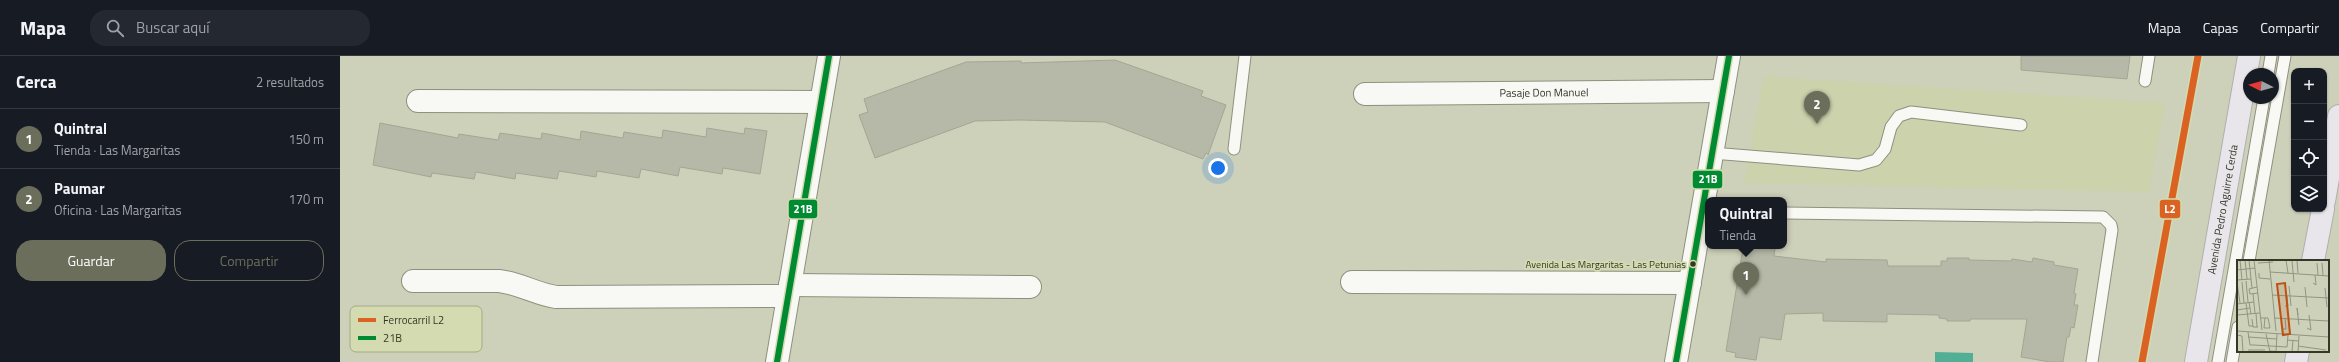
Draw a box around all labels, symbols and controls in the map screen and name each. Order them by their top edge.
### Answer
search box [90,10,370,46]
text: Mapa [20,13,66,42]
text: Buscar aquí [136,16,209,39]
icon: search [104,17,126,39]
text: Mapa [2148,17,2181,38]
text: Capas [2203,17,2238,38]
text: Compartir [2260,17,2319,38]
north arrow [2243,68,2279,104]
map controls [2291,68,2327,212]
button: + [2291,68,2327,104]
text: Cerca [16,69,56,95]
text: 2 resultados [256,72,324,92]
street label: Pasaje Don Manuel [1499,84,1589,101]
pin: 2 [1804,91,1830,124]
button: − [2291,104,2327,140]
text: Quintral [54,117,107,140]
text: 1 [25,129,33,149]
text: 150 m [288,129,324,149]
text: Tienda · Las Margaritas [54,140,180,160]
button: locate [2291,140,2327,176]
street label: Avenida Pedro Aguirre Cerda [2203,143,2242,275]
your location [1208,158,1228,178]
line badge: 21B [1692,170,1723,189]
text: 21B [1698,171,1718,187]
button: layers [2291,176,2327,212]
text: Paumar [54,177,105,200]
text: 2 [25,189,33,209]
text: 170 m [288,189,324,209]
popup [1705,197,1787,249]
line badge: 21B [788,199,818,219]
line badge: L2 [2159,199,2181,219]
text: Oficina · Las Margaritas [54,200,181,220]
text: 21B [793,201,813,217]
text: L2 [2164,201,2176,217]
text: Quintral [1720,202,1773,225]
text: Tienda [1720,225,1756,245]
button: Guardar [16,240,166,281]
button: Compartir [174,240,324,281]
place label: Avenida Las Margaritas - Las Petunias [1526,257,1686,272]
marker: Avenida Las Margaritas - Las Petunias [1688,259,1698,269]
inset map [2237,260,2329,352]
pin: 1 [1733,262,1759,295]
legend [350,306,482,352]
text: Ferrocarril L2 [383,312,444,328]
text: 21B [383,330,402,346]

